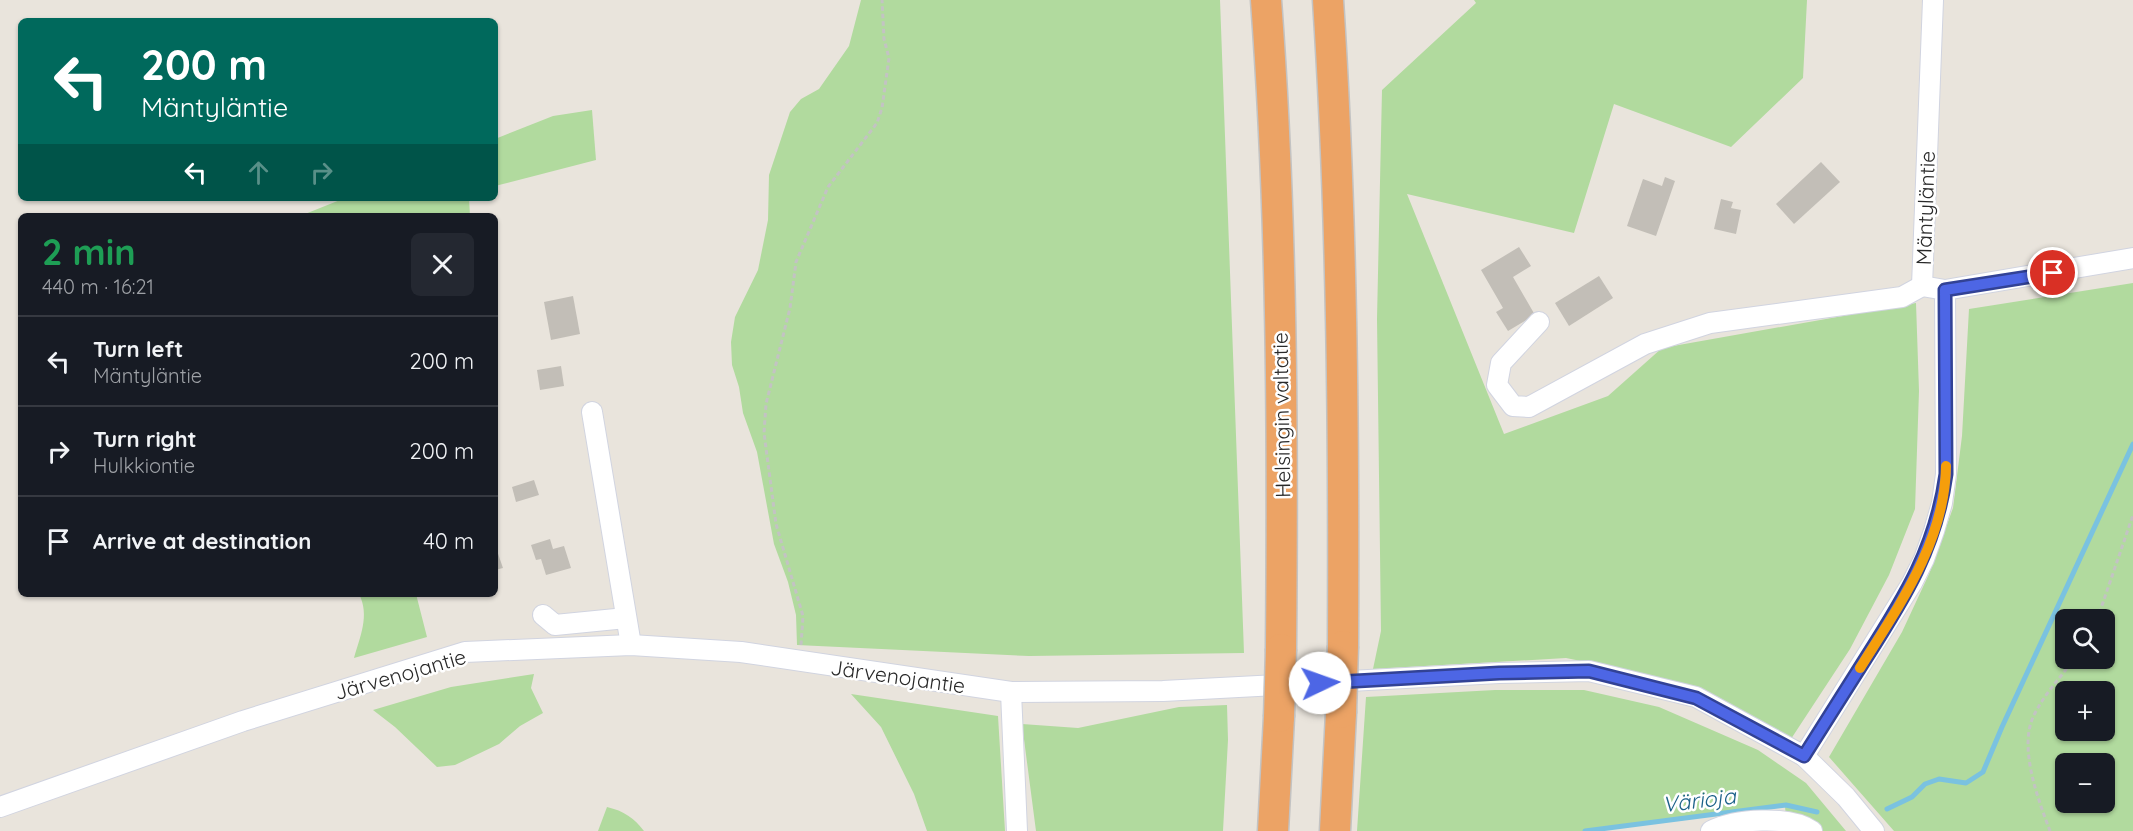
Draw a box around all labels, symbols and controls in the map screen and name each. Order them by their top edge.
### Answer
text: 200 m [141,38,267,91]
icon: left [42,42,120,120]
text: Mäntyläntie [141,90,288,124]
street label: Mäntyläntie [1910,150,1940,266]
icon: left [179,156,212,189]
icon: ahead [242,156,275,189]
icon: right [305,156,338,189]
text: 2 min [42,229,136,274]
button: close [411,233,474,296]
pin [2027,247,2078,298]
icon: arrive [2036,256,2069,289]
text: 440 m · 16:21 [42,274,154,299]
street label: Helsingin valtatie [1267,332,1295,498]
text: Turn left [93,335,183,363]
icon: left [42,345,75,378]
text: 200 m [410,347,474,375]
text: Mäntyläntie [93,363,202,388]
text: Turn right [93,425,197,453]
icon: right [42,435,75,468]
text: 200 m [410,437,474,465]
text: Hulkkiontie [93,453,195,478]
icon: arrive [42,525,75,558]
text: Arrive at destination [93,527,311,555]
text: 40 m [423,527,474,555]
map controls [2055,609,2115,813]
button: search [2055,609,2115,669]
street label: Järvenojantie [331,643,469,705]
position arrow [1288,651,1352,715]
street label: Järvenojantie [829,654,967,698]
button: + [2055,681,2115,741]
button: − [2055,753,2115,813]
water label: Värioja [1661,781,1739,818]

